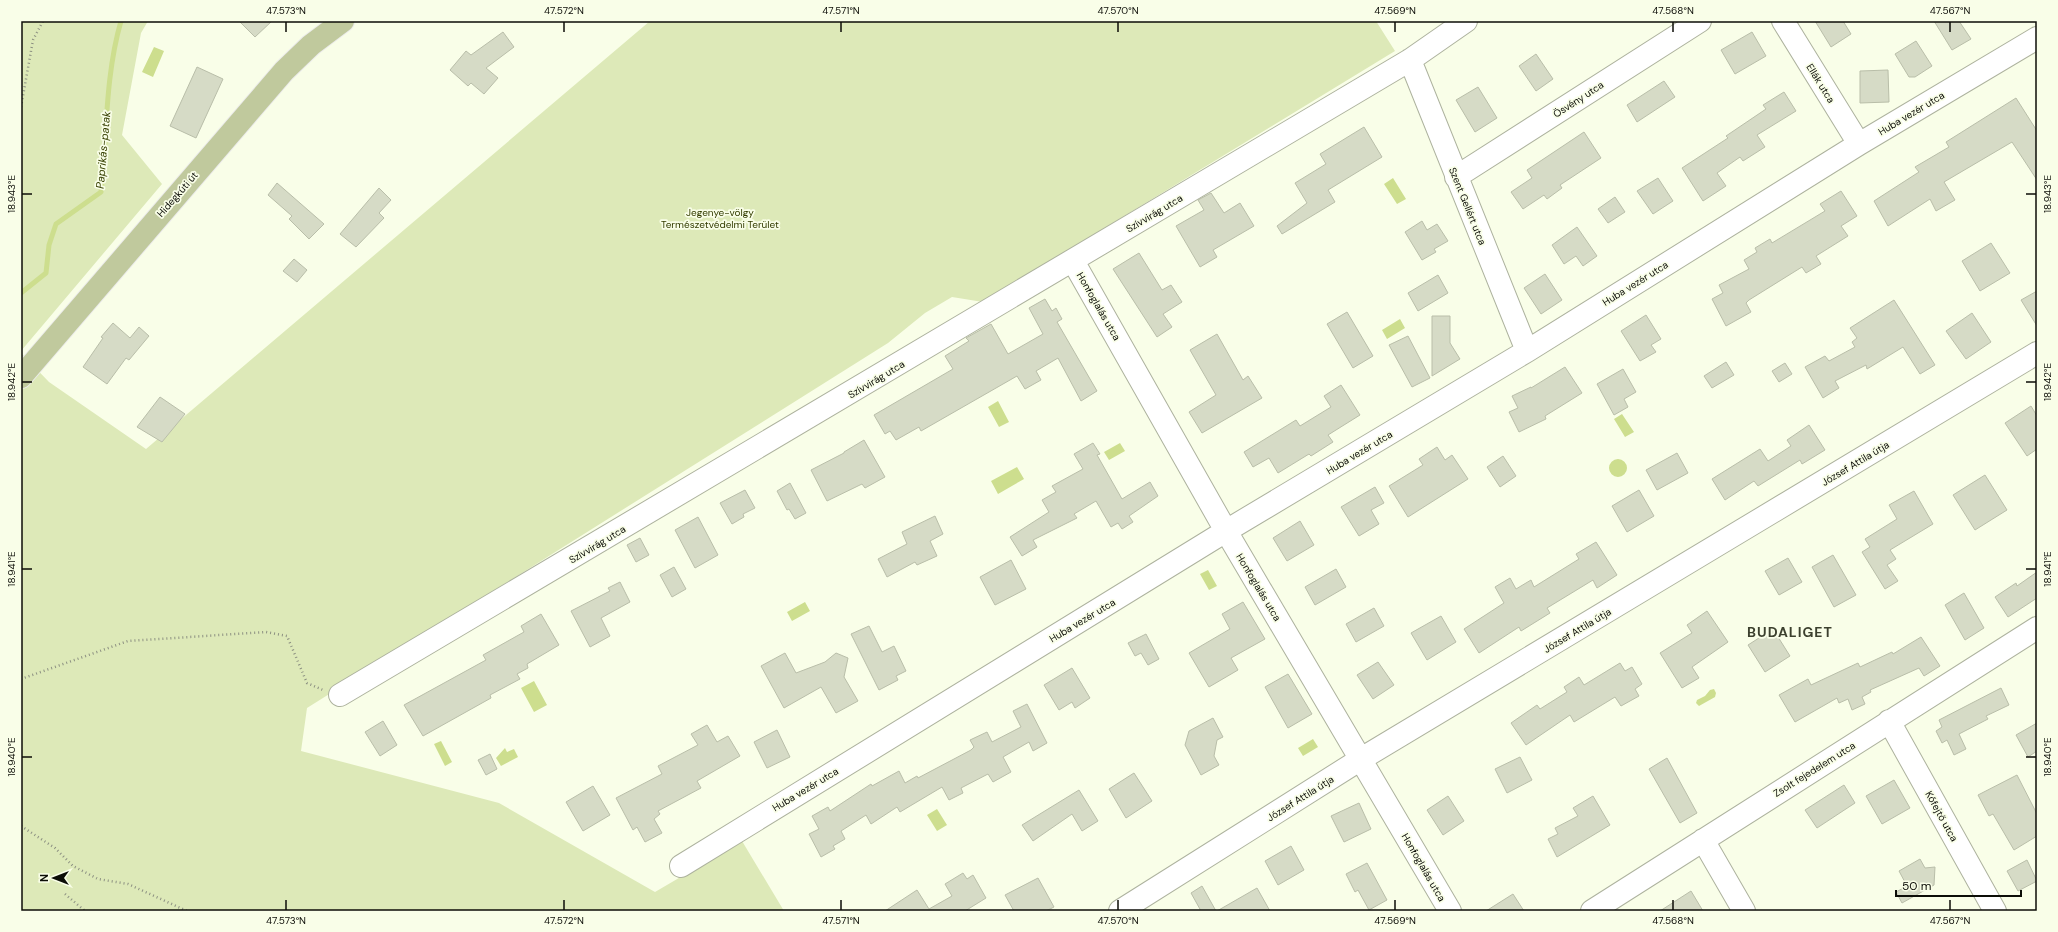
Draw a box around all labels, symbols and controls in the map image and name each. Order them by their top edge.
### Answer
text: 47.573°N [266,4,306,17]
text: 47.572°N [544,4,584,17]
text: 47.571°N [822,4,860,17]
text: 47.570°N [1097,4,1139,17]
text: 47.569°N [1374,4,1416,17]
text: 47.568°N [1652,4,1694,17]
text: 47.567°N [1930,4,1970,17]
street label: Ellák utca [1803,61,1838,105]
street label: Ösvény utca [1551,78,1606,121]
street label: Huba vezér utca [1876,89,1947,138]
water label: Paprikás-patak [93,110,113,189]
street label: Szent Gellért utca [1446,165,1489,247]
street label: Hidegkúti út [154,169,201,220]
text: 18.943°E [5,175,18,213]
text: 18.943°E [2041,175,2054,213]
street label: Szívvirág utca [1124,191,1185,235]
park label: Jegenye-völgy Természetvédelmi Terület [661,206,779,231]
street label: Huba vezér utca [1600,258,1670,309]
street label: Honfoglalás utca [1074,270,1123,343]
street label: Szívvirág utca [846,357,907,401]
text: 18.942°E [5,363,18,401]
text: 18.942°E [2041,363,2054,401]
street label: Huba vezér utca [1324,428,1395,477]
street label: József Attila útja [1819,438,1891,489]
street label: Szívvirág utca [567,522,628,566]
text: 18.941°E [5,551,18,587]
street label: Honfoglalás utca [1233,551,1284,623]
text: 18.941°E [2041,551,2054,587]
street label: Huba vezér utca [1047,596,1118,645]
street label: József Attila útja [1541,605,1613,656]
district label: BUDALIGET [1747,623,1833,641]
text: 18.940°E [5,737,18,777]
text: 18.940°E [2041,737,2054,777]
street label: Zsolt fejedelem utca [1771,739,1858,800]
street label: Huba vezér utca [770,765,841,814]
street label: József Attila útja [1264,773,1336,824]
street label: Kőfejtő utca [1922,789,1961,844]
street label: Honfoglalás utca [1399,831,1448,904]
north arrow [34,858,74,898]
scale bar [1896,872,2021,898]
text: N [37,874,51,882]
text: 50 m [1902,878,1931,894]
text: 47.573°N [266,914,306,927]
text: 47.572°N [544,914,584,927]
text: 47.571°N [822,914,860,927]
text: 47.570°N [1097,914,1139,927]
text: 47.569°N [1374,914,1416,927]
text: 47.568°N [1652,914,1694,927]
text: 47.567°N [1930,914,1970,927]

